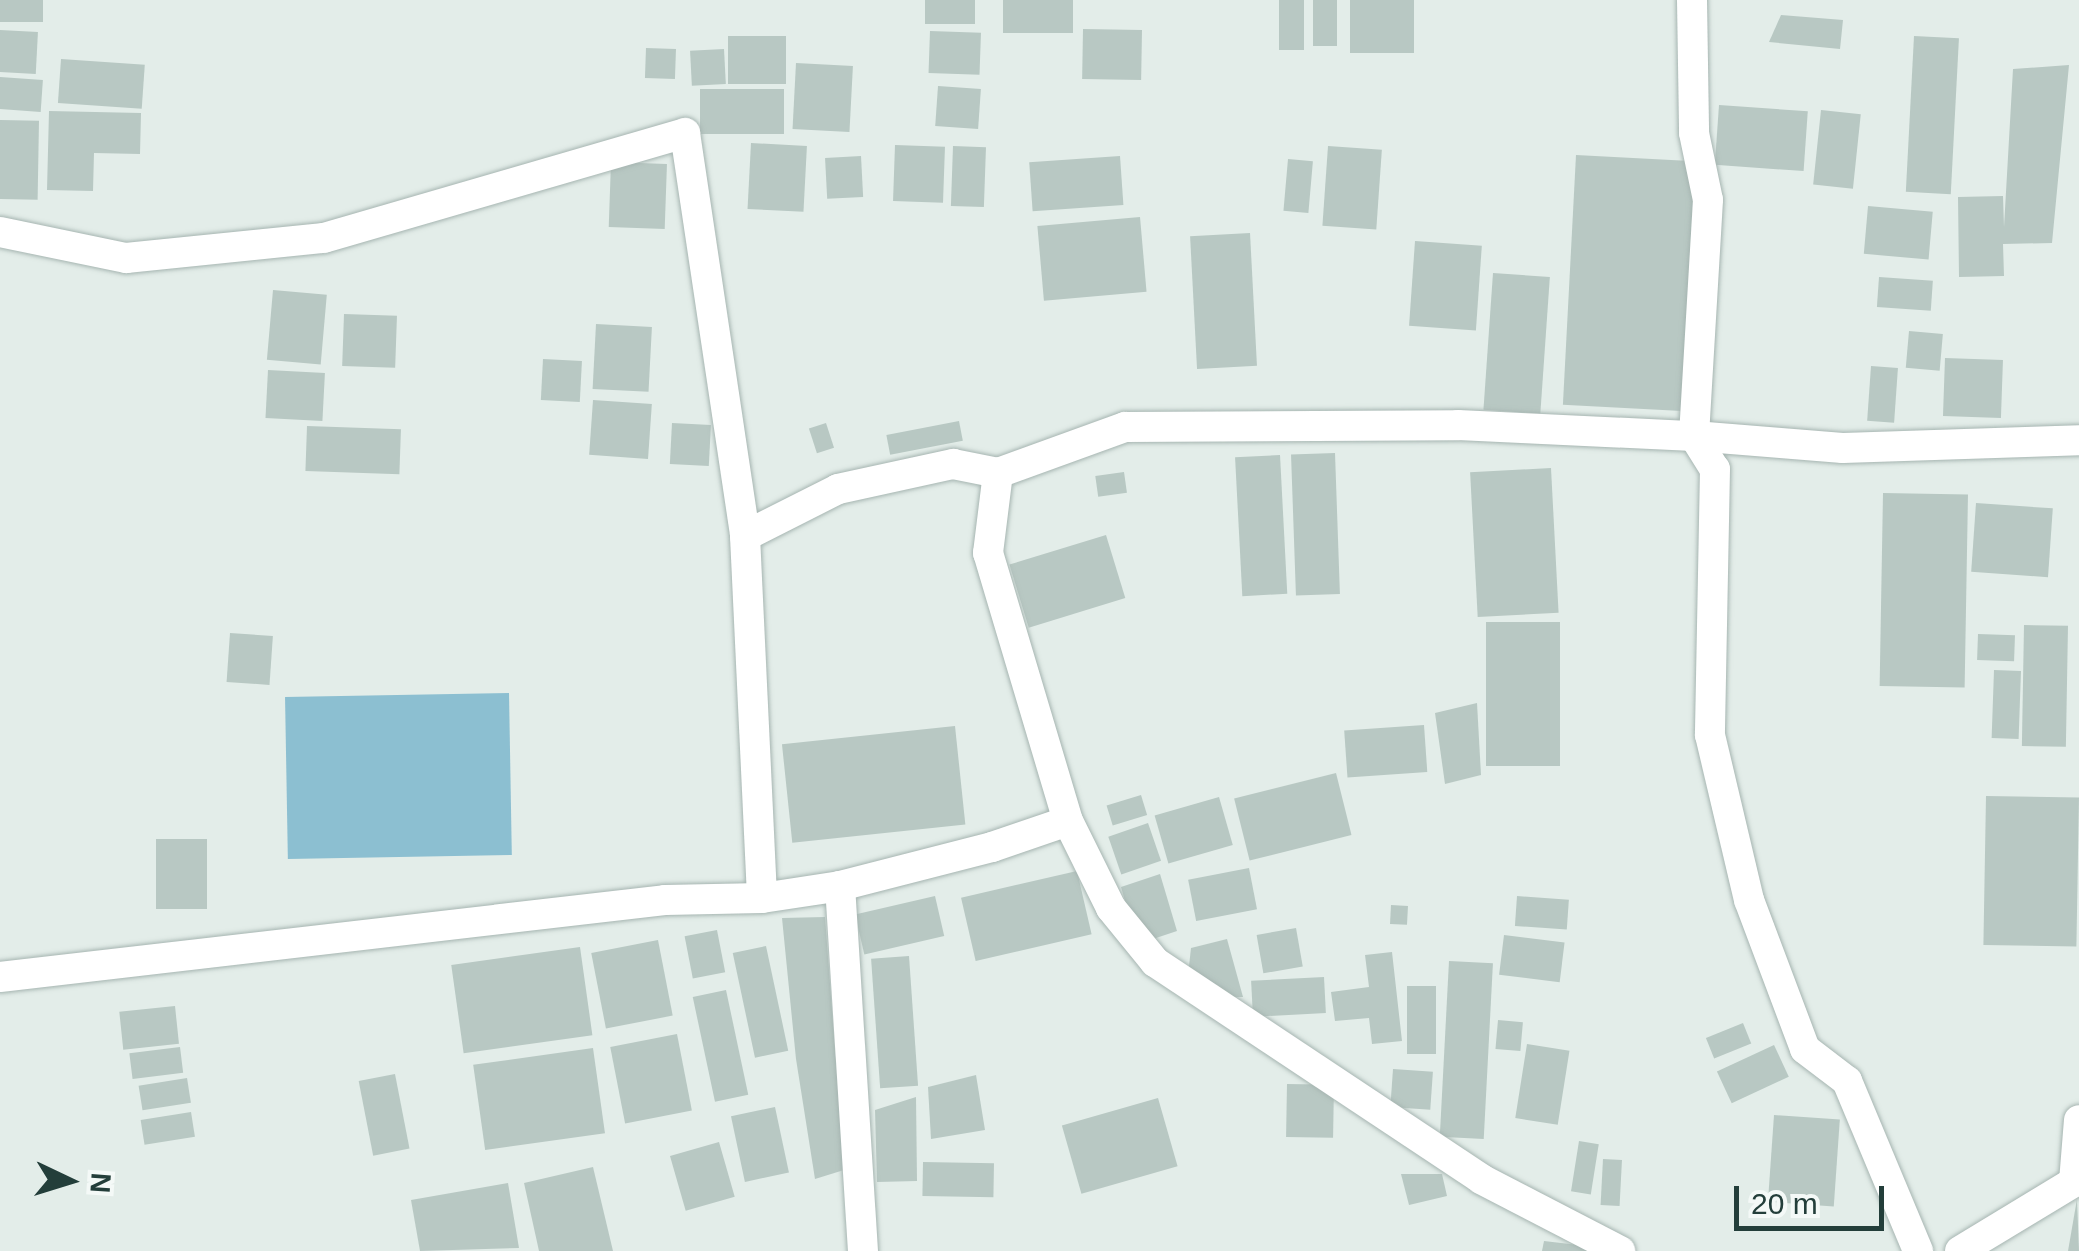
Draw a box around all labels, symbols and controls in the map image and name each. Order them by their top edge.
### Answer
north arrow [20,1131,120,1231]
scale bar [1739,1166,1889,1228]
text: N [84,1172,117,1194]
text: 20 m [1751,1187,1818,1220]

